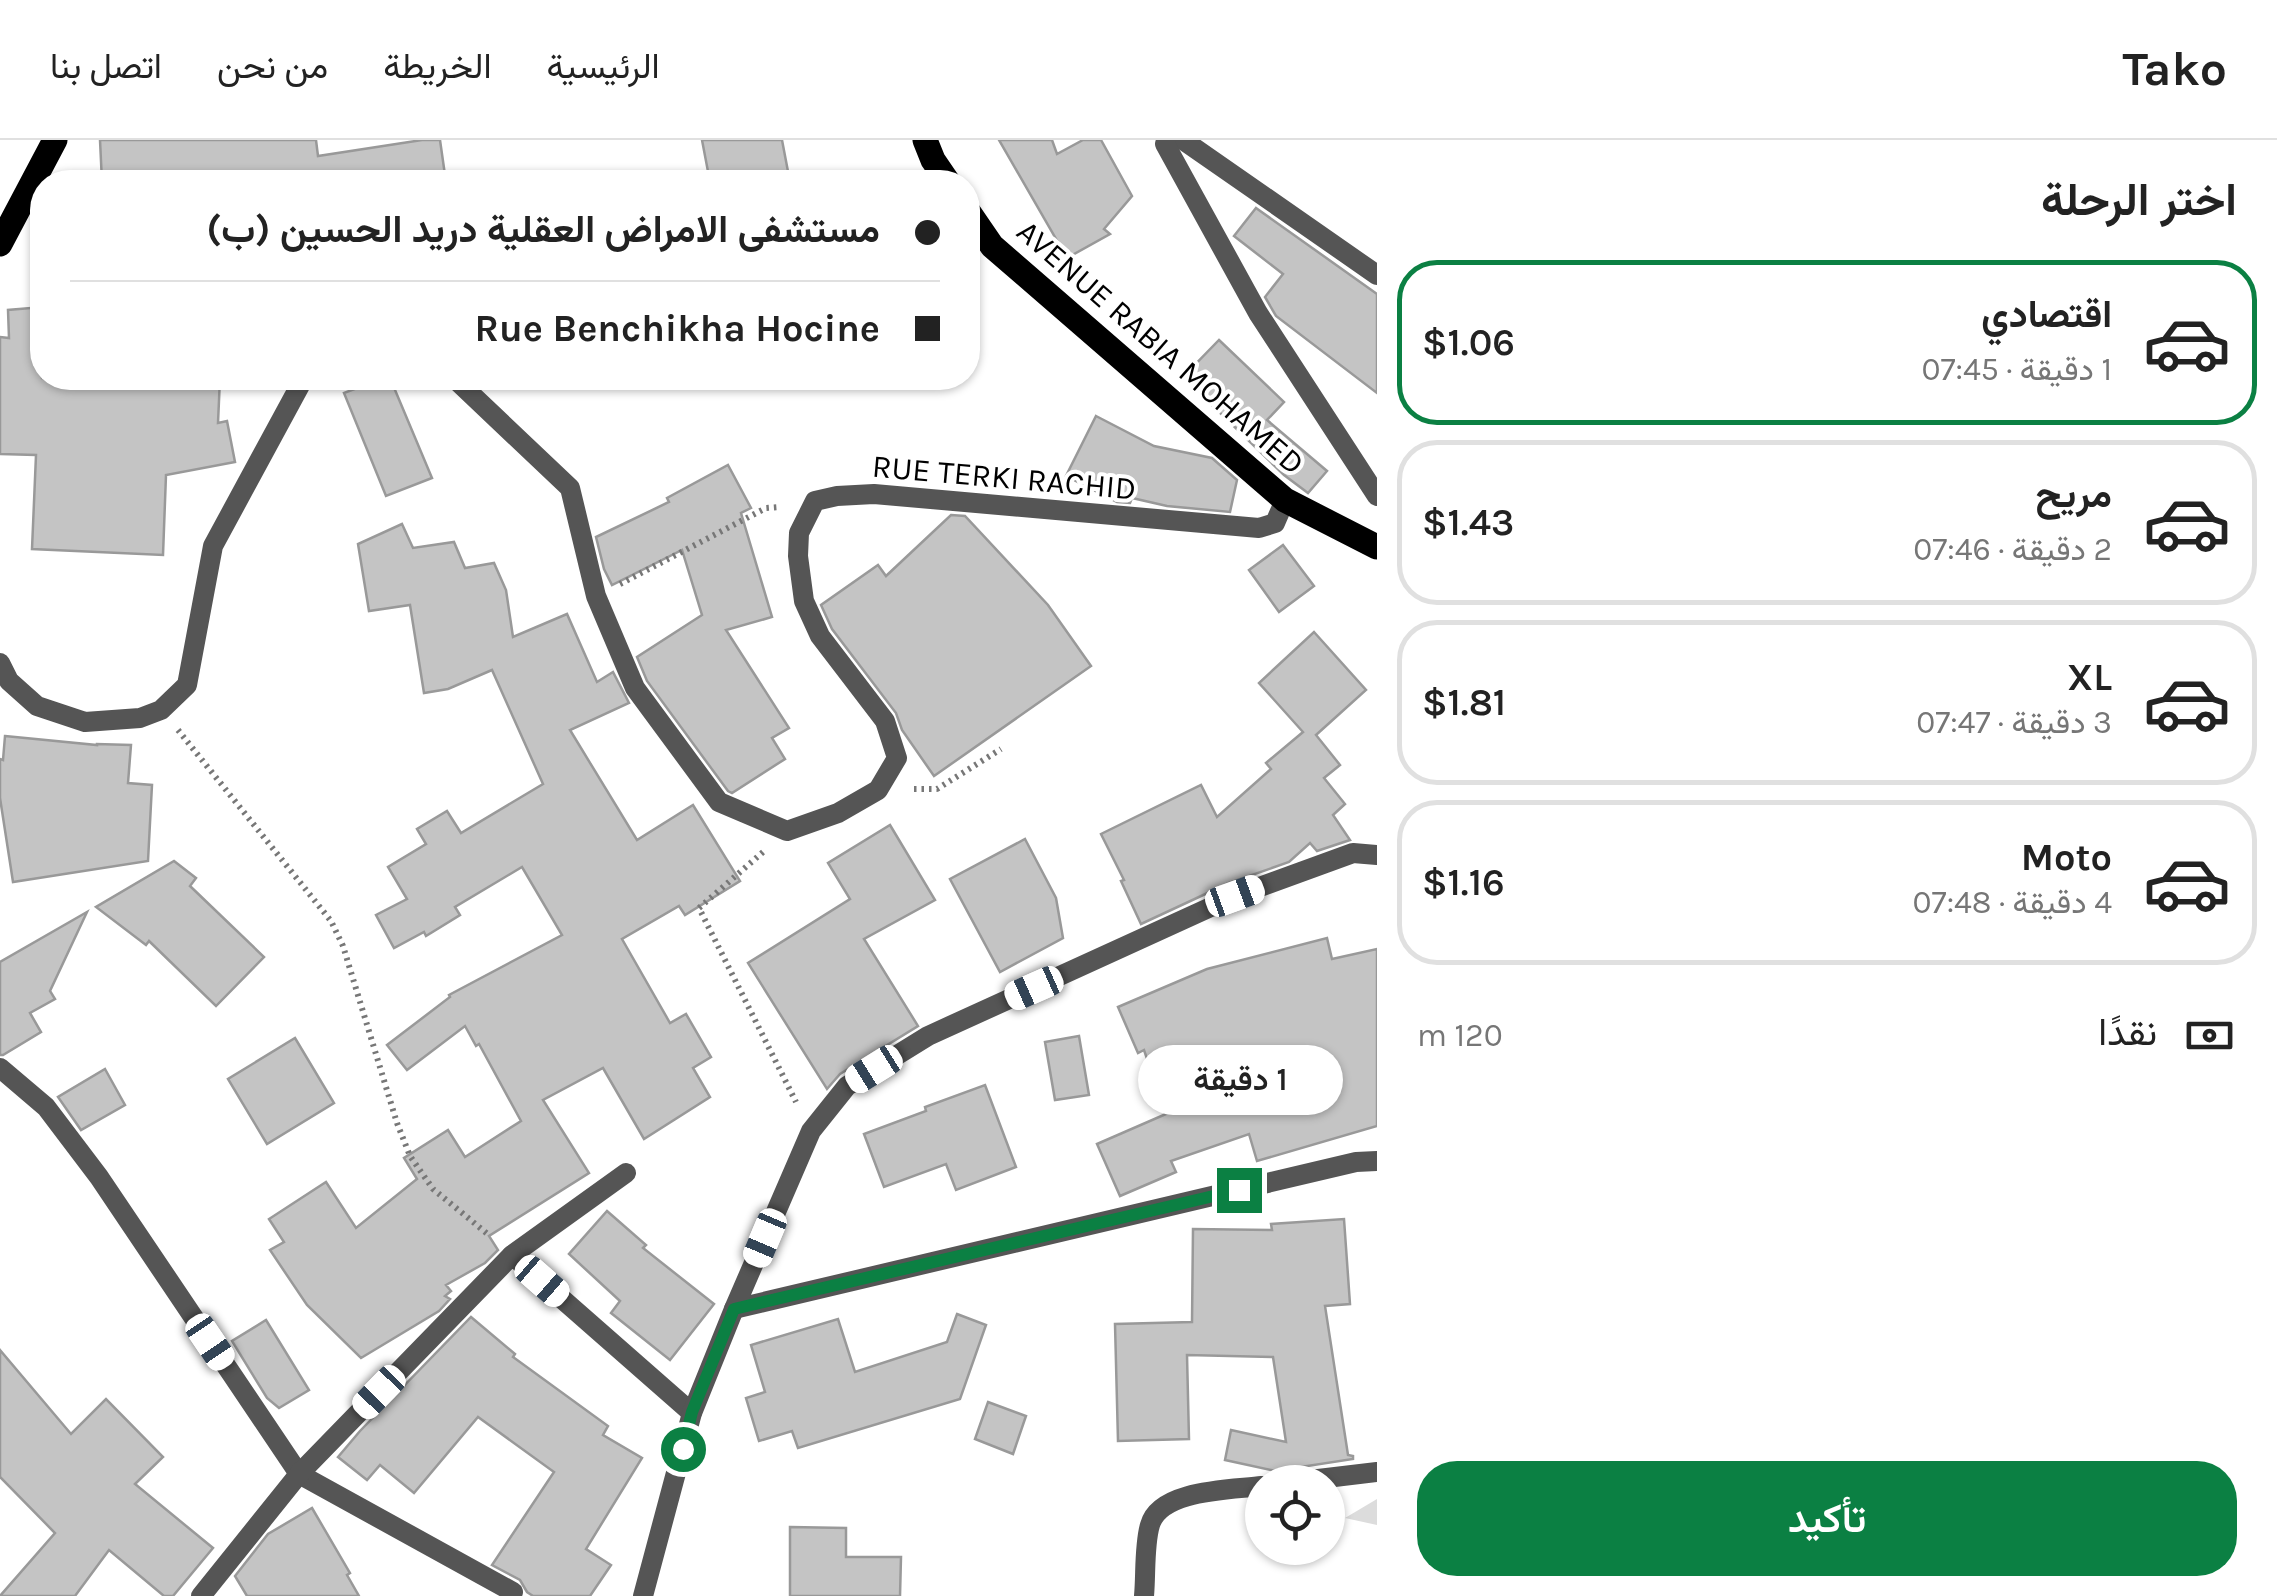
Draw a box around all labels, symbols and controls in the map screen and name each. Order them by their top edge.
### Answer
text: Tako [2122,41,2227,97]
text: اتصل بنا [50,46,162,87]
text: من نحن [217,46,328,87]
text: الخريطة [383,46,492,87]
text: الرئيسية [547,46,660,87]
text: اختر الرحلة [2041,174,2237,226]
text: مستشفى الامراض العقلية دريد الحسين (ب) [206,207,880,252]
street label: AVENUE RABIA MOHAMED [1010,213,1312,482]
text: اقتصادي [1981,292,2112,337]
icon: car [2142,298,2232,388]
text: Rue Benchikha Hocine [475,306,880,351]
text: $1.06 [1422,320,1515,365]
text: 1 دقيقة · 07:45 [1922,351,2112,388]
street label: RUE TERKI RACHID [870,448,1137,507]
text: مريح [2036,472,2112,517]
icon: car [2142,478,2232,568]
text: $1.43 [1422,500,1514,545]
text: 2 دقيقة · 07:46 [1913,531,2112,568]
text: XL [2067,655,2112,700]
icon: car [2142,658,2232,748]
text: $1.81 [1422,680,1506,725]
text: 3 دقيقة · 07:47 [1916,704,2112,741]
text: Moto [2021,835,2112,880]
icon: car [2142,838,2232,928]
text: $1.16 [1422,860,1505,905]
car [1202,872,1268,920]
text: 4 دقيقة · 07:48 [1913,884,2112,921]
car [1000,962,1068,1014]
icon: cash [2182,1008,2237,1063]
text: نقدًا [2098,1010,2157,1055]
text: 120 m [1417,1017,1503,1054]
car [841,1040,907,1098]
callout: 1 دقيقة [1136,1045,1342,1115]
text: 1 دقيقة [1193,1061,1288,1098]
route end [1217,1168,1262,1213]
car [739,1205,791,1271]
car [510,1250,574,1312]
car [181,1309,239,1375]
car [347,1360,411,1424]
route start [661,1427,706,1472]
button: تأكيد [1417,1461,2237,1576]
map controls [1245,1465,1345,1565]
button: locate [1245,1465,1345,1565]

